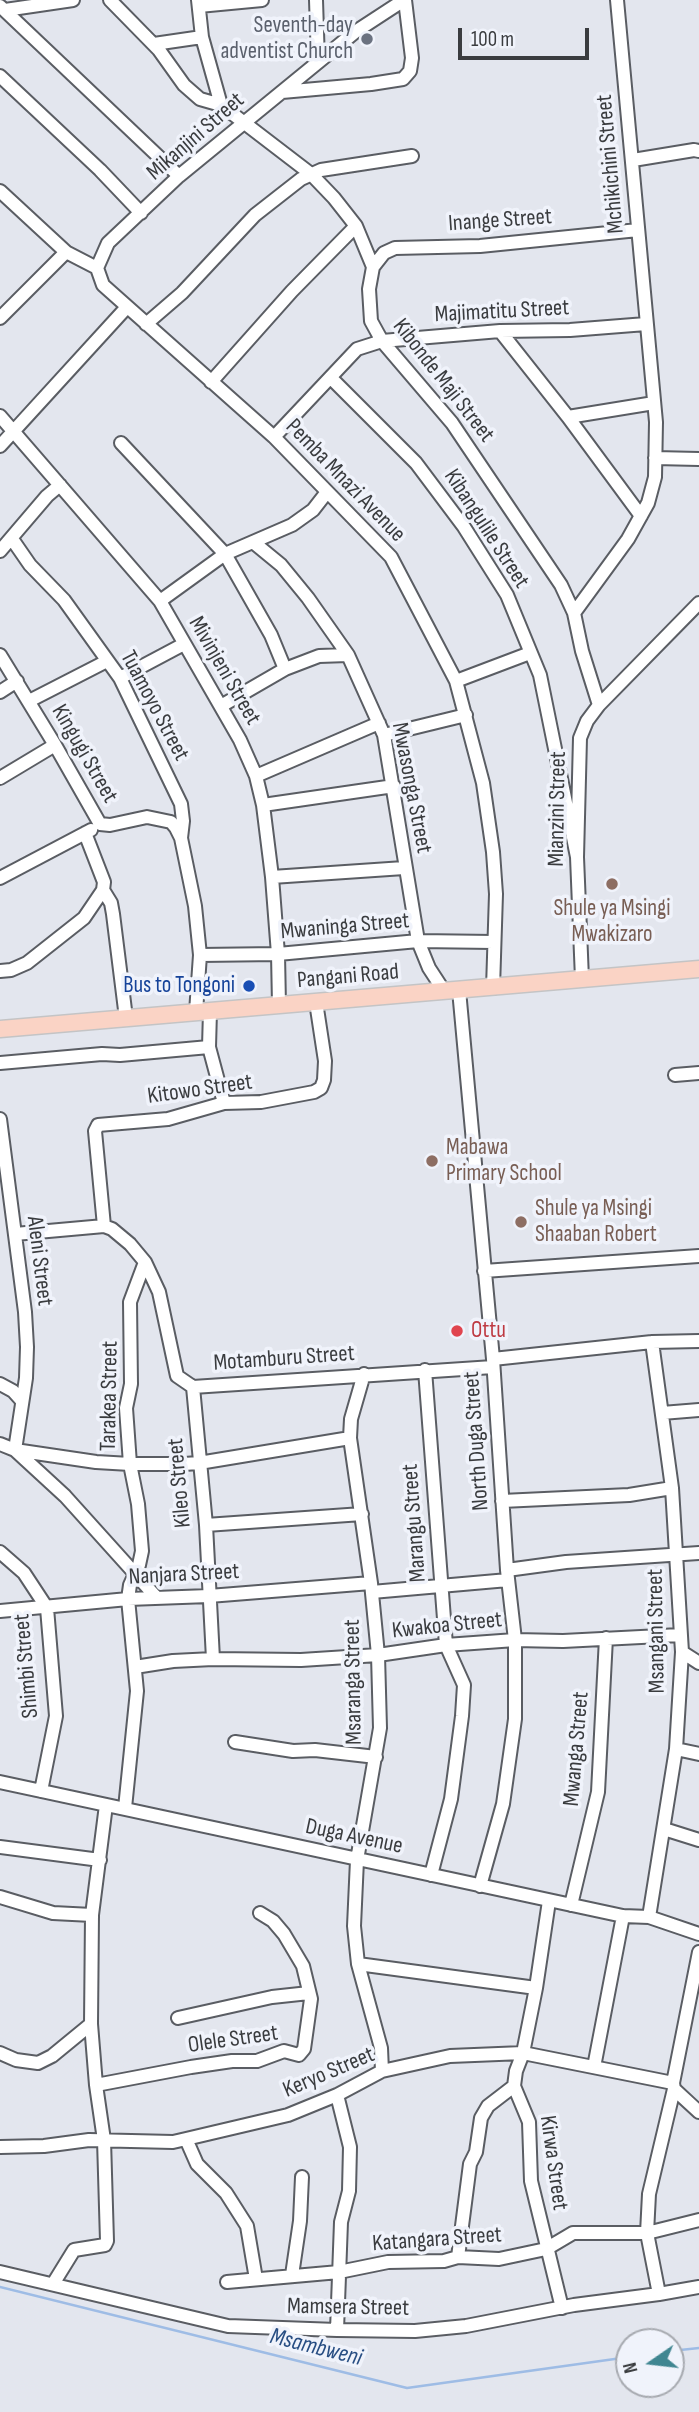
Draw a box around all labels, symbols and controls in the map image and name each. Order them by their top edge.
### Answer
place label: Seventh-day adventist Church [220,12,353,66]
scale bar [461,14,592,58]
text: 100 m [471,27,514,52]
marker: Seventh-day adventist Church [359,31,375,47]
street label: Mikanjini Street [142,87,250,187]
street label: Mchikichini Street [591,93,631,235]
street label: Inange Street [447,204,553,238]
street label: Majimatitu Street [434,295,570,329]
street label: Kibonde Maji Street [386,314,500,448]
street label: Pemba Mnazi Avenue [279,414,411,548]
street label: Kibangulile Street [437,464,535,594]
street label: Mivinjeni Street [182,612,266,730]
street label: Tuamoyo Street [113,646,195,766]
street label: Kingugi Street [45,700,123,808]
street label: Mwasonga Street [385,720,437,856]
street label: Mianzini Street [543,751,573,867]
marker: Shule ya Msingi Mwakizaro [604,876,620,892]
place label: Shule ya Msingi Mwakizaro [553,895,671,949]
street label: Mwaninga Street [280,908,410,946]
street label: Pangani Road [296,959,400,995]
place label: Bus to Tongoni [123,972,235,1000]
marker: Bus to Tongoni [241,978,257,994]
street label: Kitowo Street [146,1069,254,1111]
place label: Mabawa Primary School [446,1134,562,1188]
marker: Mabawa Primary School [424,1153,440,1169]
place label: Shule ya Msingi Shaaban Robert [535,1195,657,1249]
marker: Shule ya Msingi Shaaban Robert [513,1214,529,1230]
street label: Aleni Street [20,1215,58,1307]
place label: Ottu [471,1317,506,1345]
marker: Ottu [449,1323,465,1339]
street label: Motamburu Street [213,1340,355,1378]
street label: Tarakea Street [95,1341,125,1451]
street label: North Duga Street [458,1370,496,1512]
street label: Kileo Street [162,1437,198,1529]
street label: Marangu Street [397,1463,433,1583]
street label: Nanjara Street [128,1558,240,1592]
street label: Msangani Street [642,1568,672,1694]
street label: Kwakoa Street [391,1606,503,1646]
street label: Shimbi Street [9,1613,45,1719]
street label: Msaranga Street [339,1619,369,1745]
street label: Mwanga Street [558,1691,596,1807]
street label: Duga Avenue [303,1813,405,1861]
street label: Olele Street [186,2020,280,2060]
street label: Keryo Street [279,2041,379,2105]
street label: Kirwa Street [533,2114,573,2212]
street label: Katangara Street [371,2222,503,2258]
street label: Mamsera Street [287,2293,409,2323]
water label: Msambweni [267,2323,365,2373]
north arrow [615,2328,685,2398]
text: N [619,2360,643,2375]

